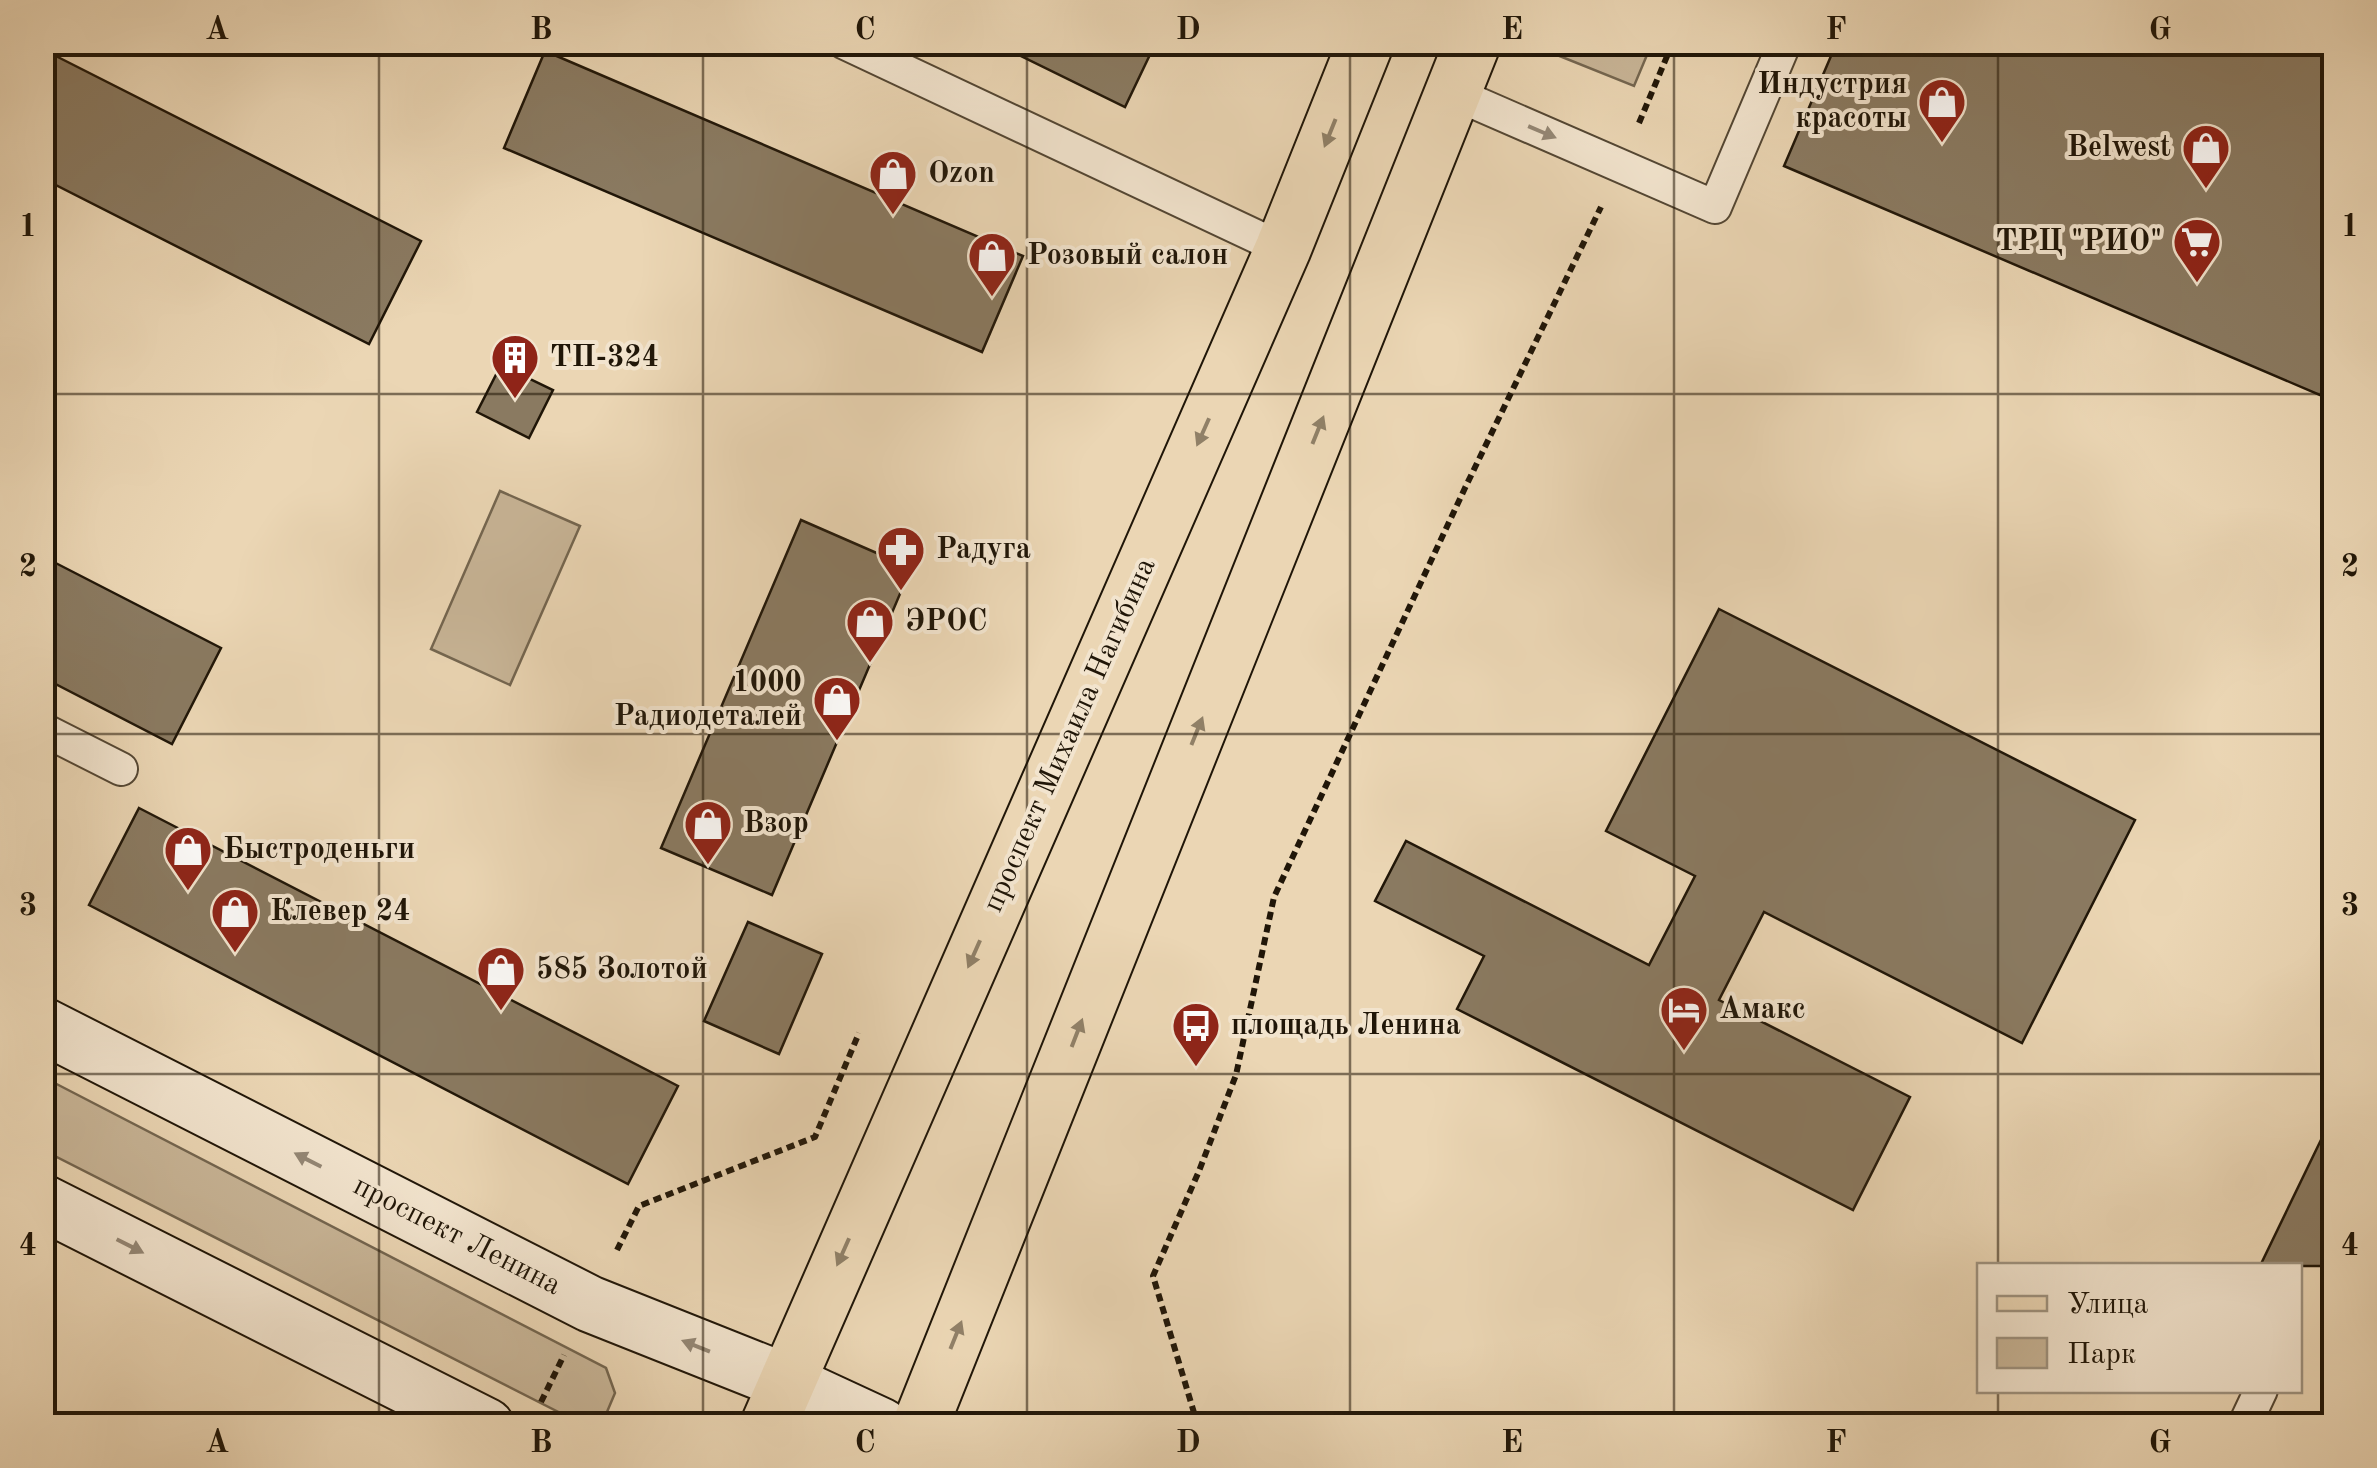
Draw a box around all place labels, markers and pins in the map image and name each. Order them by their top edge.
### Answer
place label: Индустрия красоты [1757,70,1907,134]
shop icon: Индустрия красоты [1916,76,1968,144]
shop icon: Belwest [2180,122,2232,190]
place label: Belwest [2067,133,2171,163]
shop icon: Ozon [867,148,919,216]
place label: Ozon [928,159,995,189]
supermarket icon: ТРЦ "РИО" [2171,216,2223,284]
place label: ТРЦ "РИО" [1995,227,2162,257]
shop icon: Розовый салон [966,230,1018,298]
place label: Розовый салон [1027,241,1228,271]
building icon: ТП-324 [489,332,541,400]
place label: ТП-324 [550,343,659,373]
pharmacy icon: Радуга [875,524,927,592]
place label: Радуга [936,535,1031,565]
shop icon: ЭРОС [844,596,896,664]
place label: ЭРОС [905,607,987,637]
place label: 1000 Радиодеталей [614,668,802,732]
shop icon: 1000 Радиодеталей [811,674,863,742]
shop icon: Взор [682,798,734,866]
place label: Взор [743,809,809,839]
shop icon: Быстроденьги [162,824,214,892]
place label: Быстроденьги [223,835,415,865]
shop icon: Клевер 24 [209,886,261,954]
place label: Клевер 24 [270,897,411,927]
shop icon: 585 Золотой [475,944,527,1012]
place label: 585 Золотой [536,955,708,985]
hotel icon: Амакс [1658,984,1710,1052]
place label: Амакс [1719,995,1806,1025]
bus stop icon: площадь Ленина [1170,1000,1222,1068]
place label: площадь Ленина [1231,1011,1461,1041]

